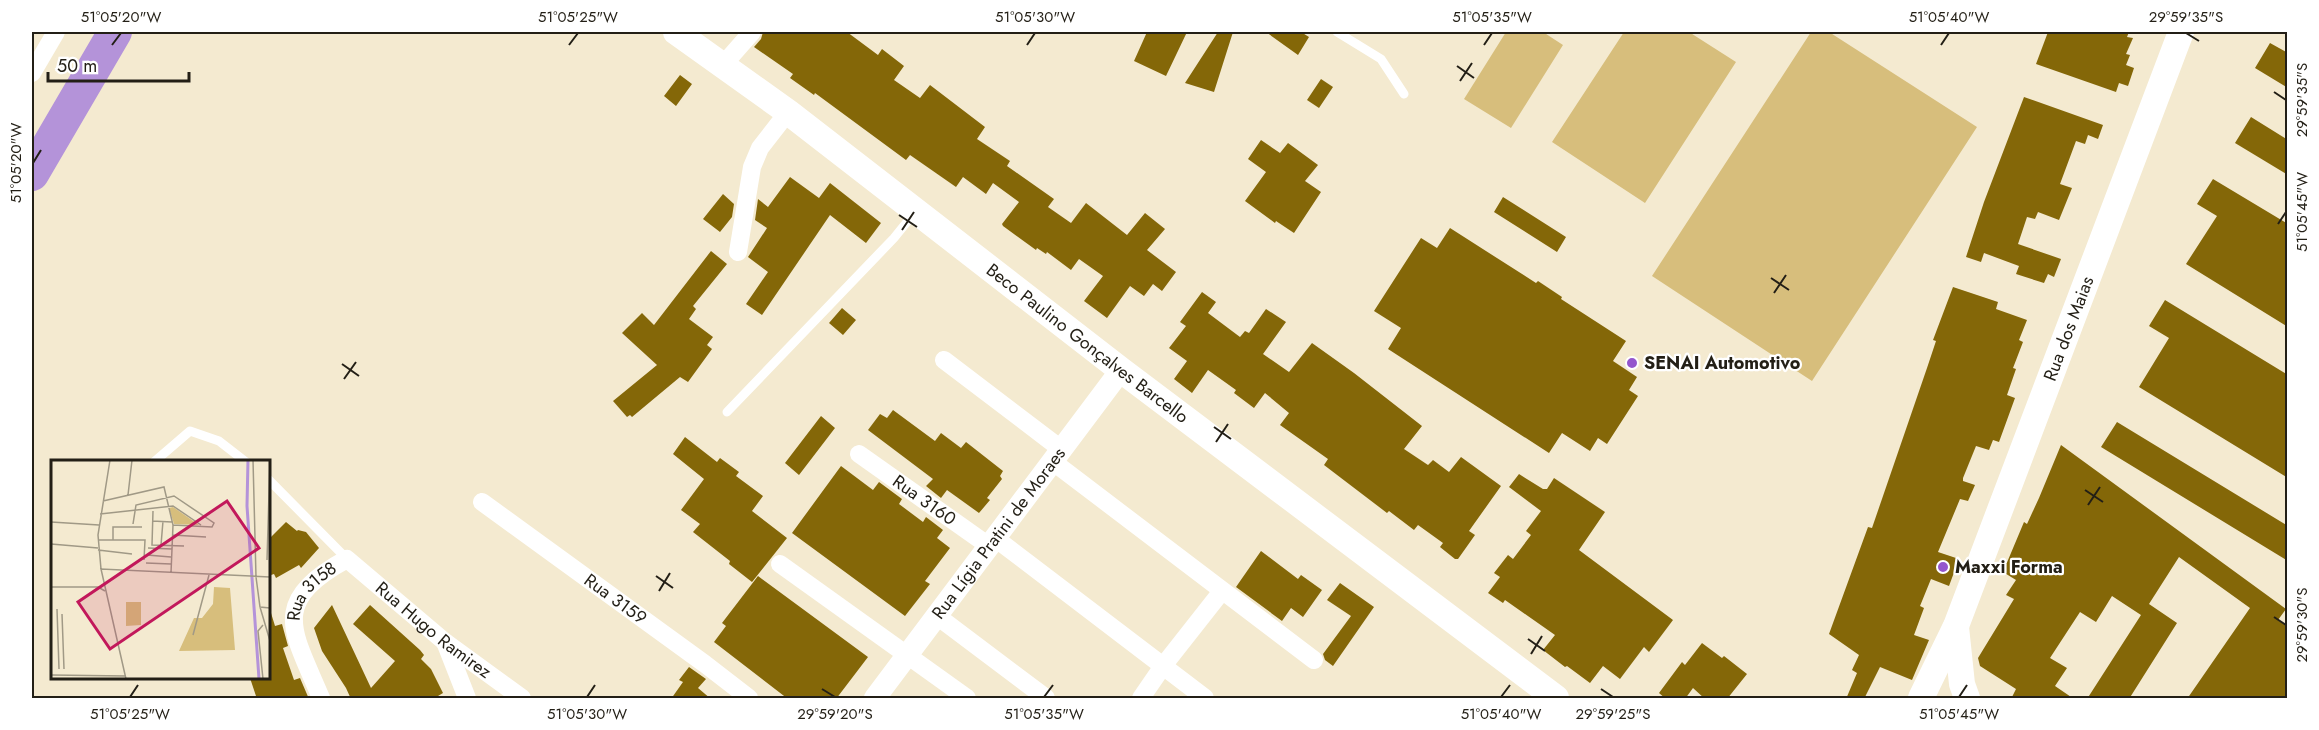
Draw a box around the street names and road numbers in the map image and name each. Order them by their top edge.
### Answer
street label: Beco Paulino Gonçalves Barcello [981,257,1194,430]
street label: Rua dos Maias [2037,273,2100,385]
street label: Rua Lígia Pratini de Moraes [925,442,1072,625]
street label: Rua 3160 [887,469,962,532]
street label: Rua 3158 [281,555,341,622]
street label: Rua 3159 [579,567,652,631]
street label: Rua Hugo Ramirez [370,575,497,685]

